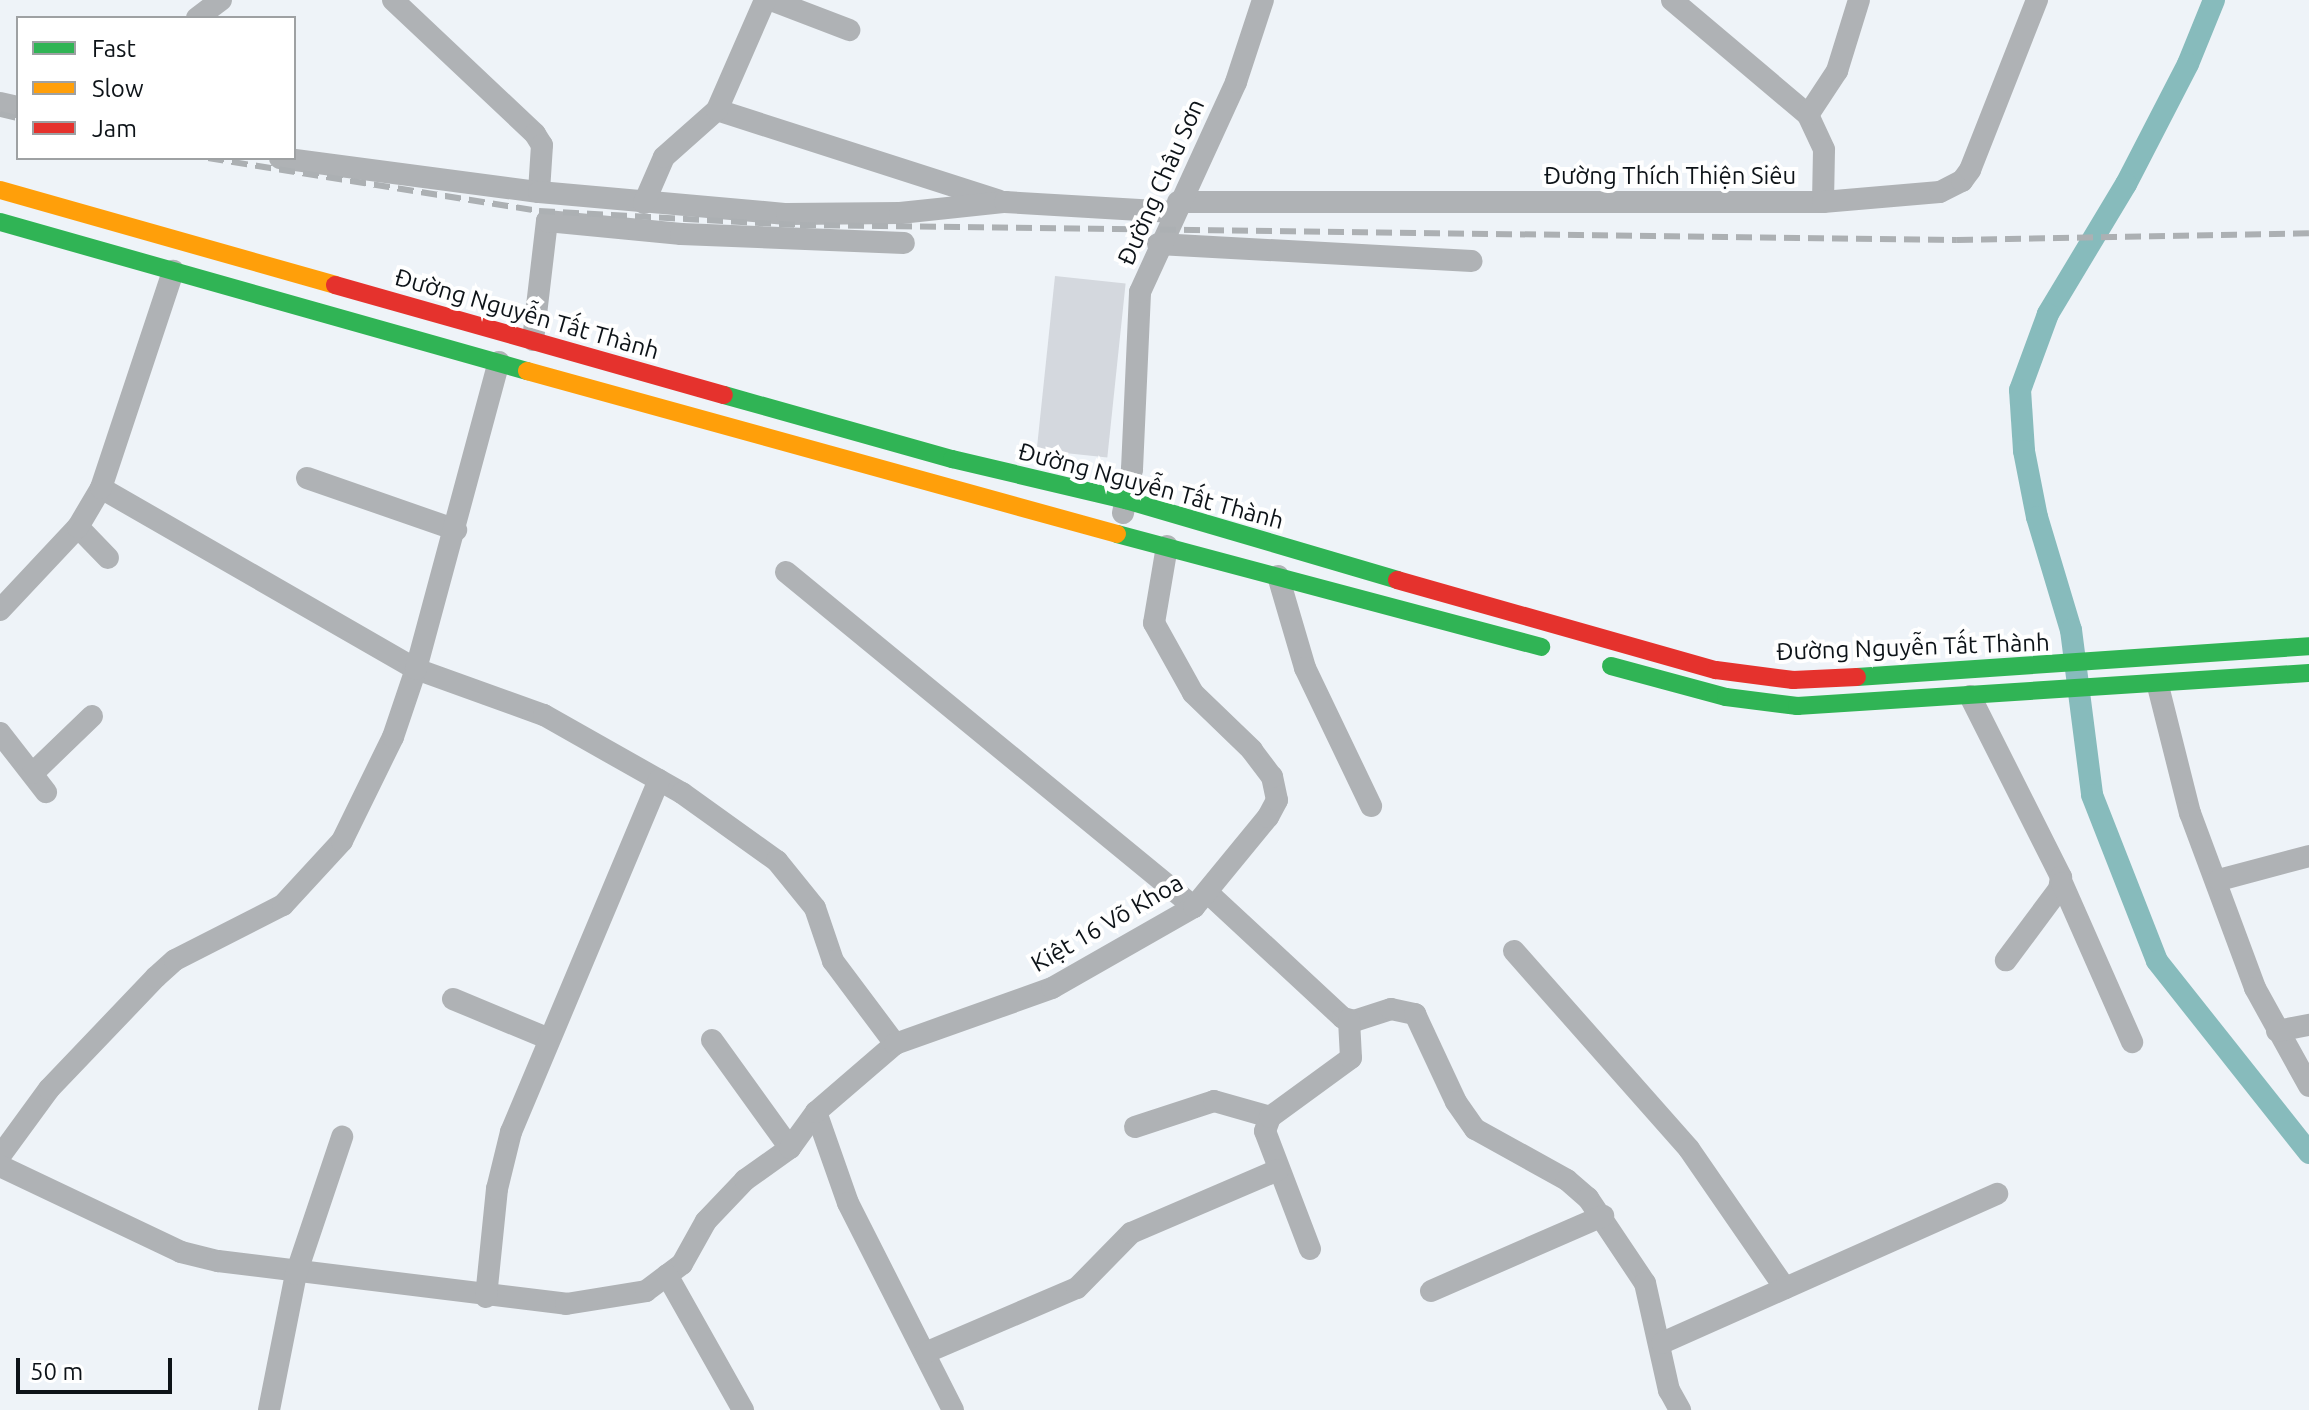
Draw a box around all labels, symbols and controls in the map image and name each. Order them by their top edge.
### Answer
legend [16,16,296,160]
text: Fast [92,35,136,62]
text: Slow [92,75,144,102]
street label: Đường Châu Sơn [1111,94,1211,270]
text: Jam [92,115,137,142]
street label: Đường Thích Thiện Siêu [1544,162,1796,190]
street label: Đường Nguyễn Tất Thành [392,262,662,366]
street label: Đường Nguyễn Tất Thành [1015,437,1287,535]
street label: Đường Nguyễn Tất Thành [1776,628,2050,666]
street label: Kiệt 16 Võ Khoa [1026,868,1188,978]
scale bar [20,1342,176,1392]
text: 50 m [30,1358,83,1385]

